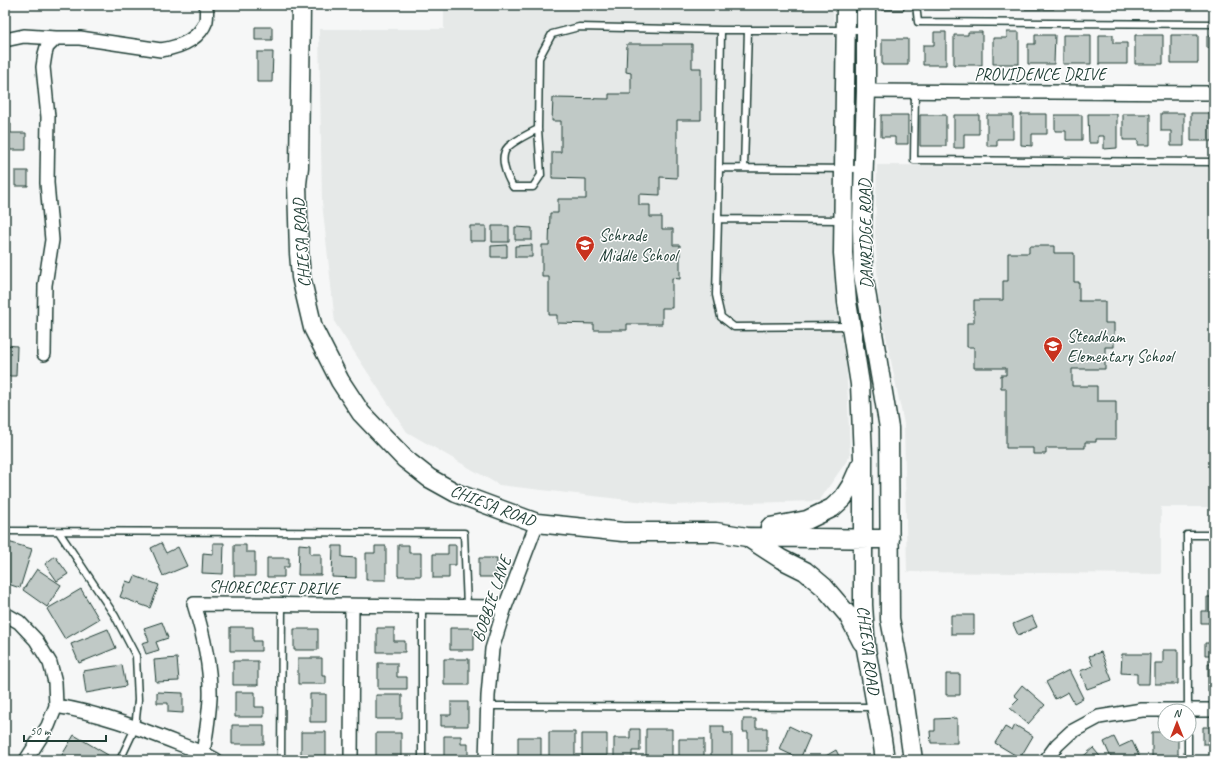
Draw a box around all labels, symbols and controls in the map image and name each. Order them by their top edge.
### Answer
street label: PROVIDENCE DRIVE [974,64,1108,85]
street label: DANRIDGE ROAD [854,177,877,289]
street label: CHIESA ROAD [288,197,315,288]
place label: Schrade Middle School [599,225,680,266]
school or university icon: Schrade Middle School [574,234,596,262]
place label: Steadham Elementary School [1067,326,1176,367]
school or university icon: Steadham Elementary School [1042,335,1064,363]
street label: CHIESA ROAD [447,480,539,532]
street label: BOBBIE LANE [467,551,517,645]
street label: SHORECREST DRIVE [209,576,342,599]
street label: CHIESA ROAD [853,605,884,697]
north arrow [1157,703,1197,743]
text: N [1174,706,1183,720]
scale bar [24,717,106,743]
text: 50 m [30,723,52,739]

